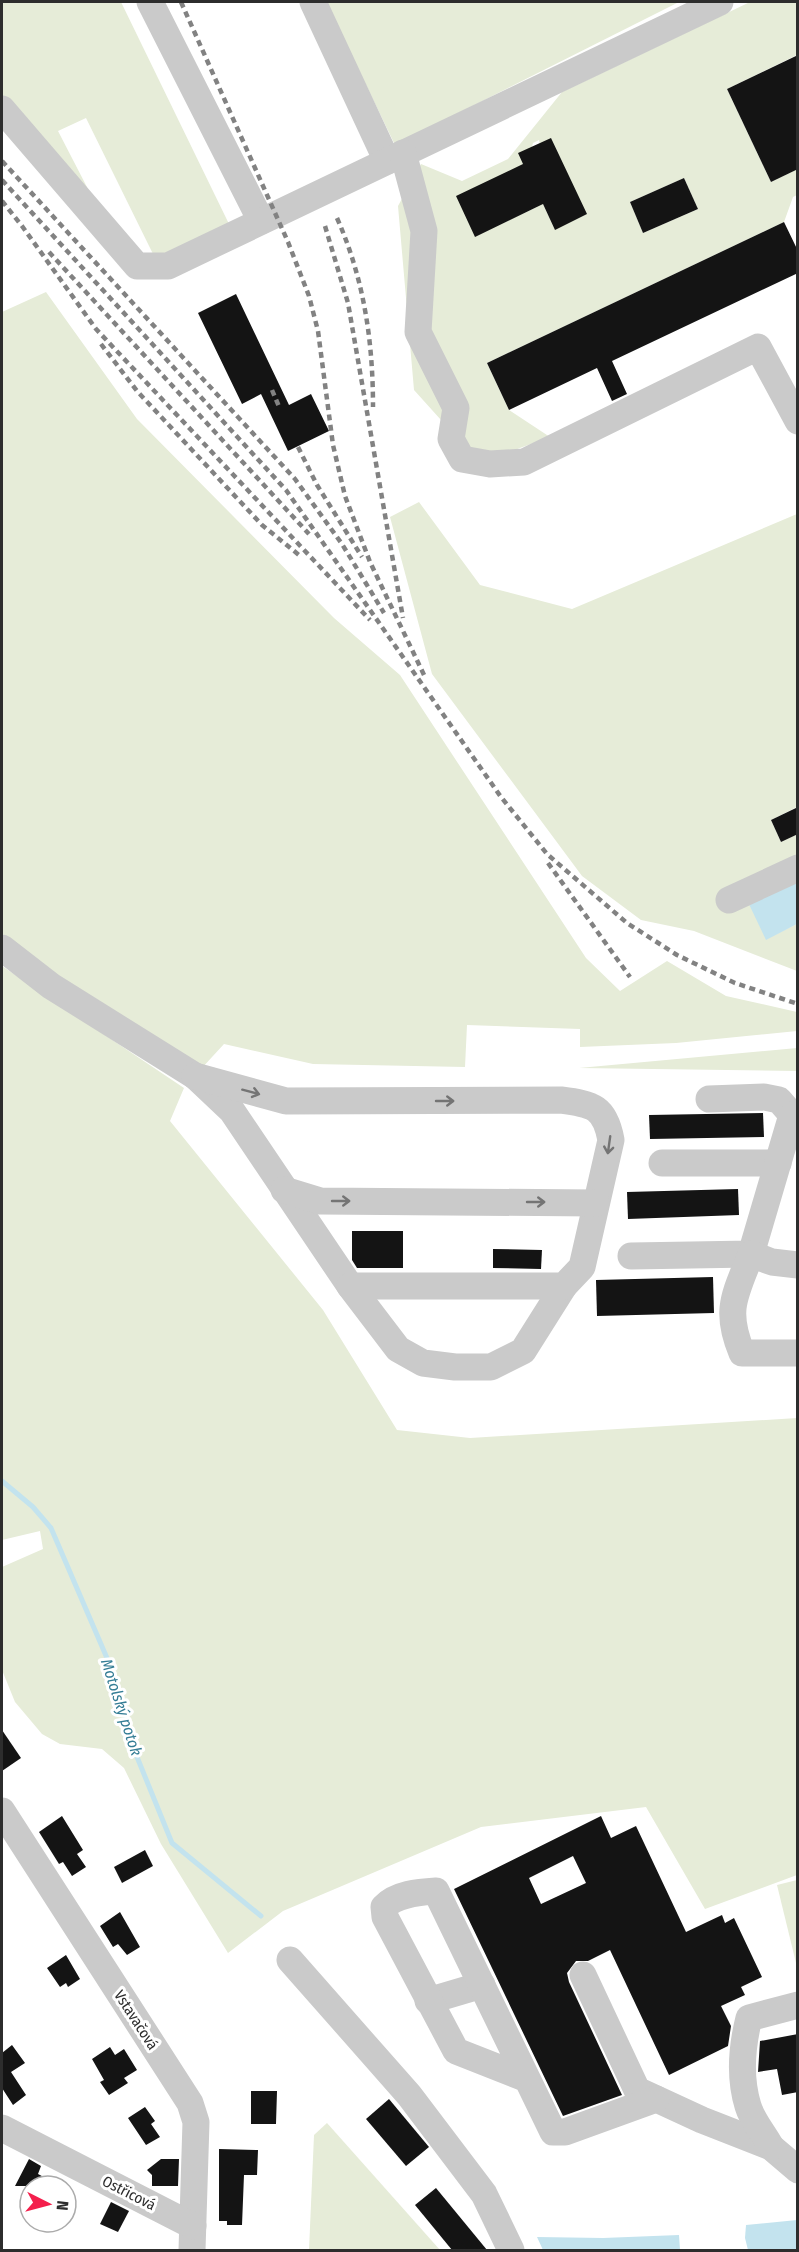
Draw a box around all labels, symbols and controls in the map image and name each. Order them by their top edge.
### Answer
one-way arrow [241,1086,260,1098]
one-way arrow [434,1095,454,1107]
one-way arrow [603,1135,614,1155]
one-way arrow [331,1195,351,1207]
one-way arrow [526,1196,546,1208]
water label: Motolský potok [97,1656,146,1758]
street label: Vstavačová [110,1987,162,2053]
street label: Ostřicová [99,2172,159,2214]
north arrow [18,2174,78,2234]
text: N [52,2200,72,2211]

